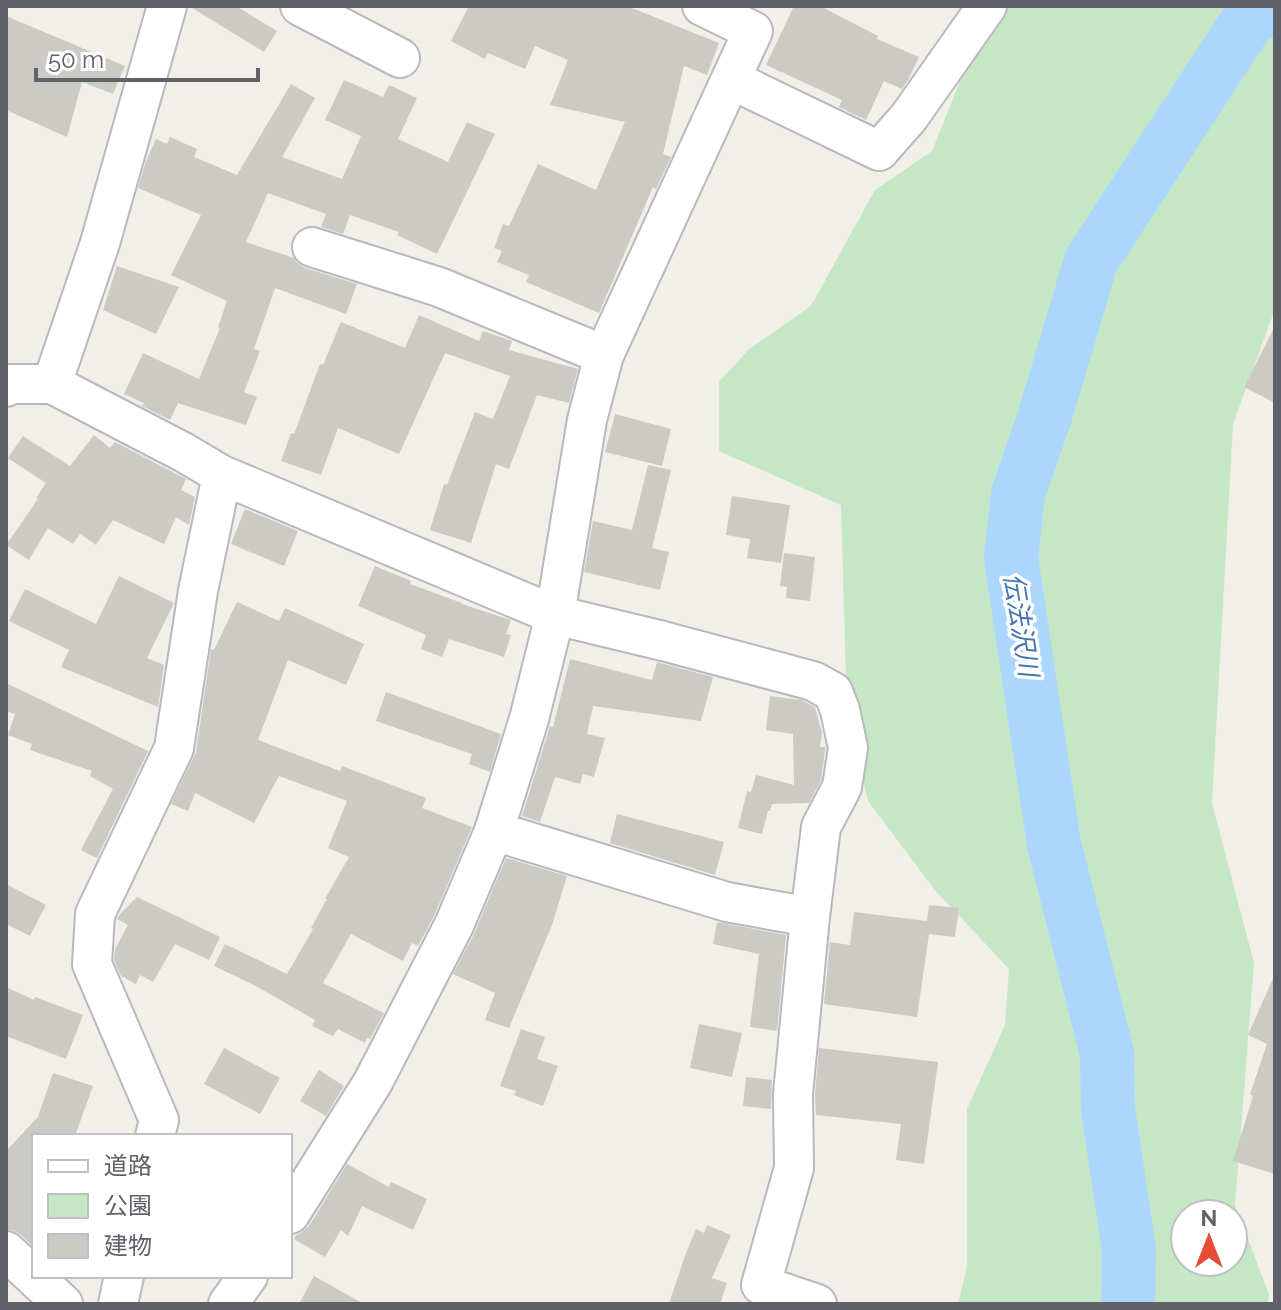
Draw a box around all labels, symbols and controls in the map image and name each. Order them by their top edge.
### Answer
scale bar [36,32,258,82]
text: 50 m [48,45,104,74]
water label: 伝法沢川 [998,571,1044,682]
legend [32,1134,292,1278]
text: 道路 [104,1151,152,1180]
text: 公園 [104,1191,152,1220]
north arrow [1169,1198,1249,1278]
text: N [1201,1205,1217,1231]
text: 建物 [104,1231,152,1260]

